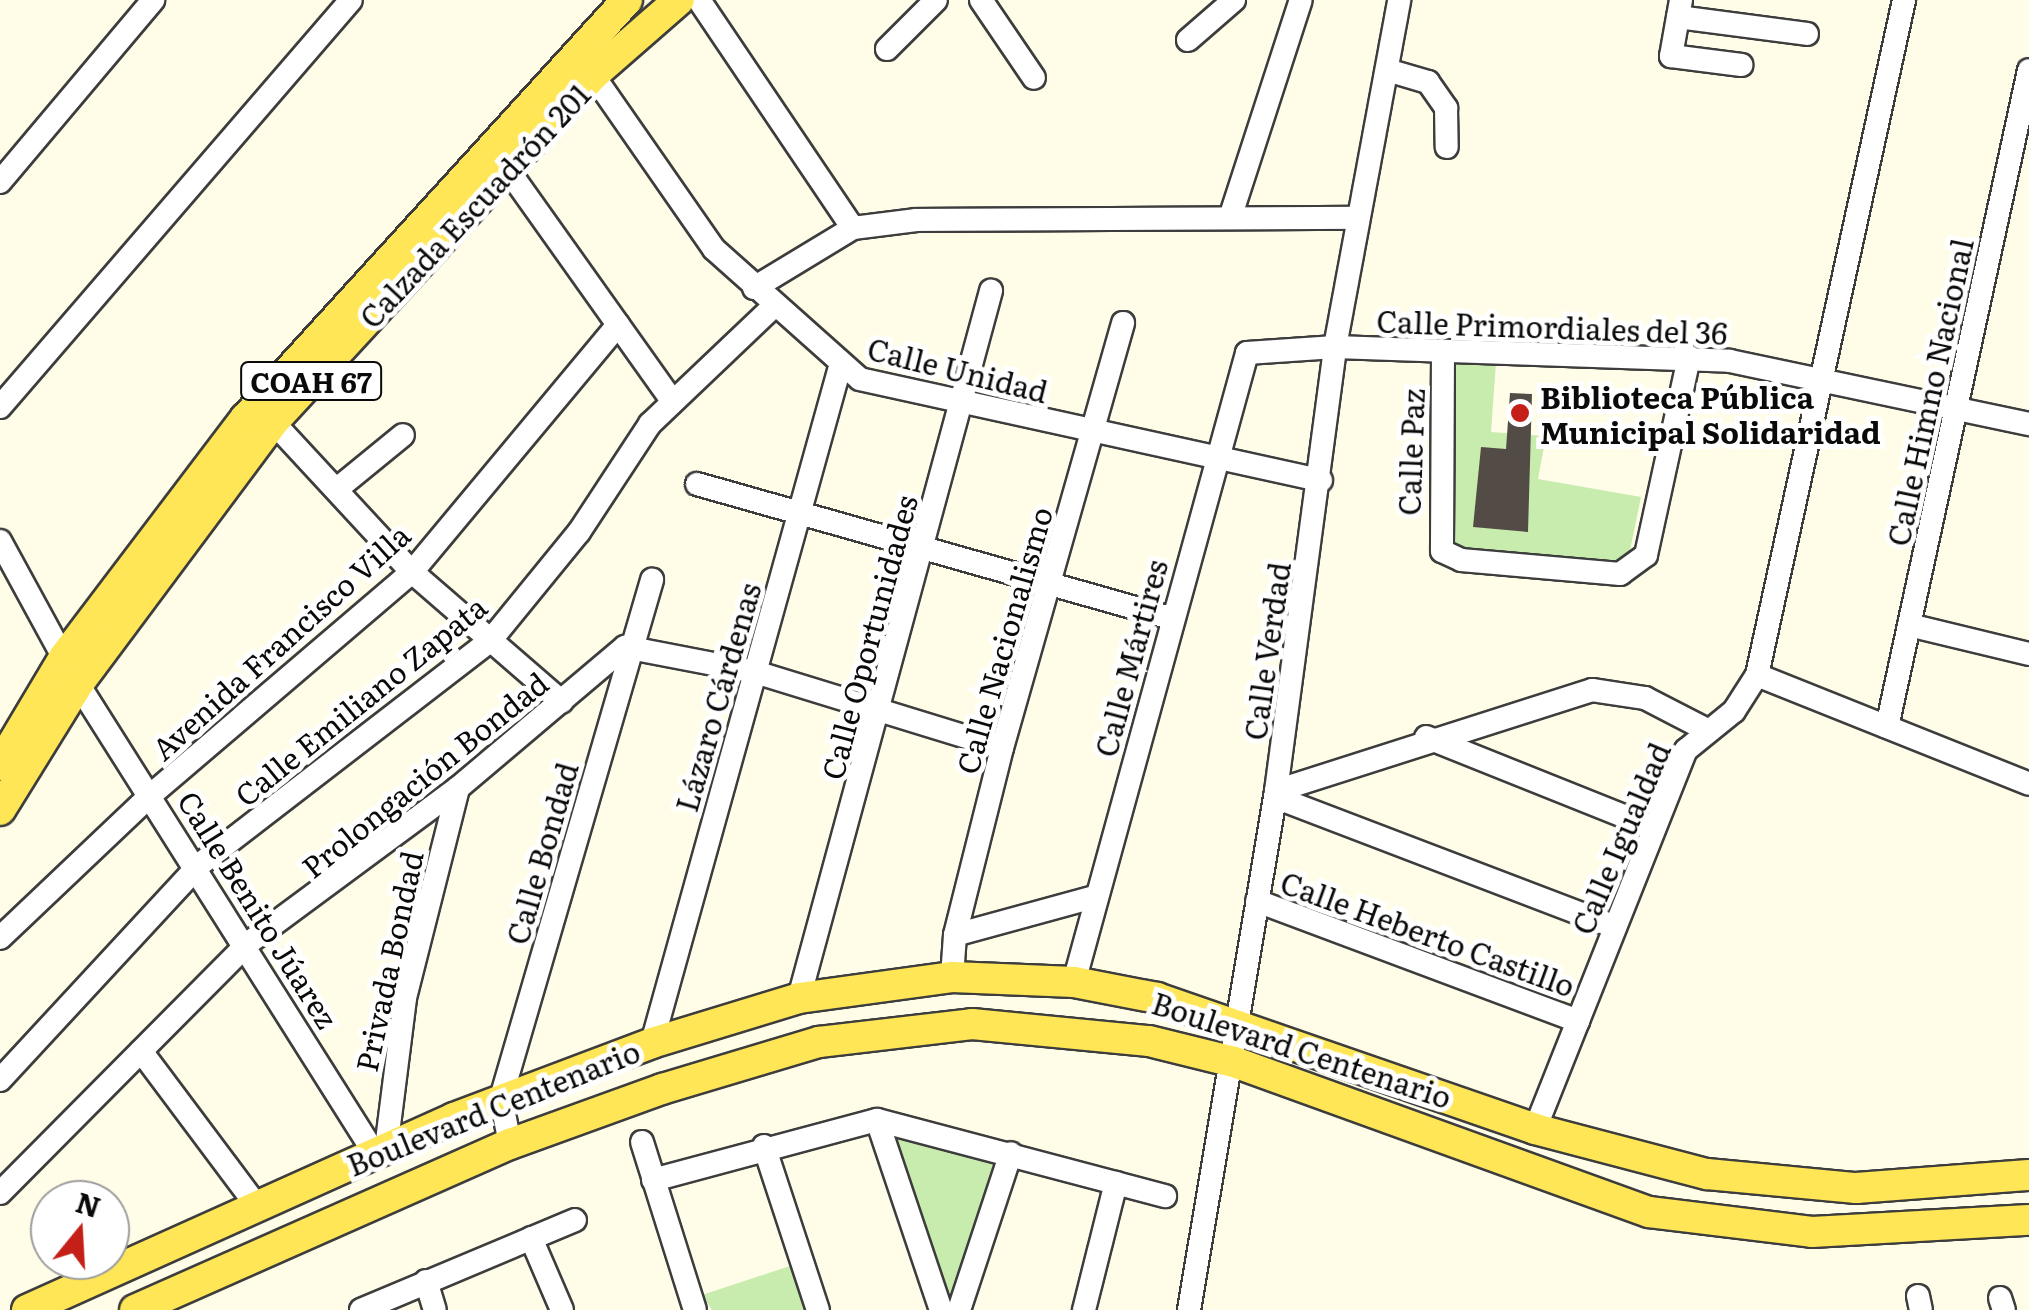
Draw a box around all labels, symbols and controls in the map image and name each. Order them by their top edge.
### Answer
street label: Calzada Escuadrón 201 [351,75,597,335]
street label: Calle Himno Nacional [1879,235,1979,549]
street label: Calle Primordiales del 36 [1376,302,1728,350]
street label: Calle Unidad [864,329,1052,409]
road number: COAH 67 [238,358,384,404]
place label: Biblioteca Pública Municipal Solidaridad [1540,378,1881,448]
street label: Calle Paz [1390,388,1430,516]
marker: Biblioteca Pública Municipal Solidaridad [1509,402,1531,424]
street label: Calle Oportunidades [813,491,923,783]
street label: Calle Nacionalismo [948,502,1058,778]
street label: Avenida Francisco Villa [144,516,416,766]
street label: Calle Mártires [1086,556,1174,760]
street label: Calle Verdad [1236,560,1296,742]
street label: Lázaro Cárdenas [667,578,767,816]
street label: Calle Emiliano Zapata [227,588,493,812]
street label: Prolongación Bondad [294,664,554,884]
street label: Calle Igualdad [1563,737,1677,939]
street label: Calle Bondad [498,758,584,948]
street label: Calle Benito Júarez [172,784,346,1034]
street label: Privada Bondad [347,847,429,1075]
street label: Calle Heberto Castillo [1276,863,1580,1003]
street label: Boulevard Centenario [1148,984,1456,1114]
street label: Boulevard Centenario [341,1032,645,1182]
north arrow [30,1180,130,1280]
text: N [71,1180,106,1227]

